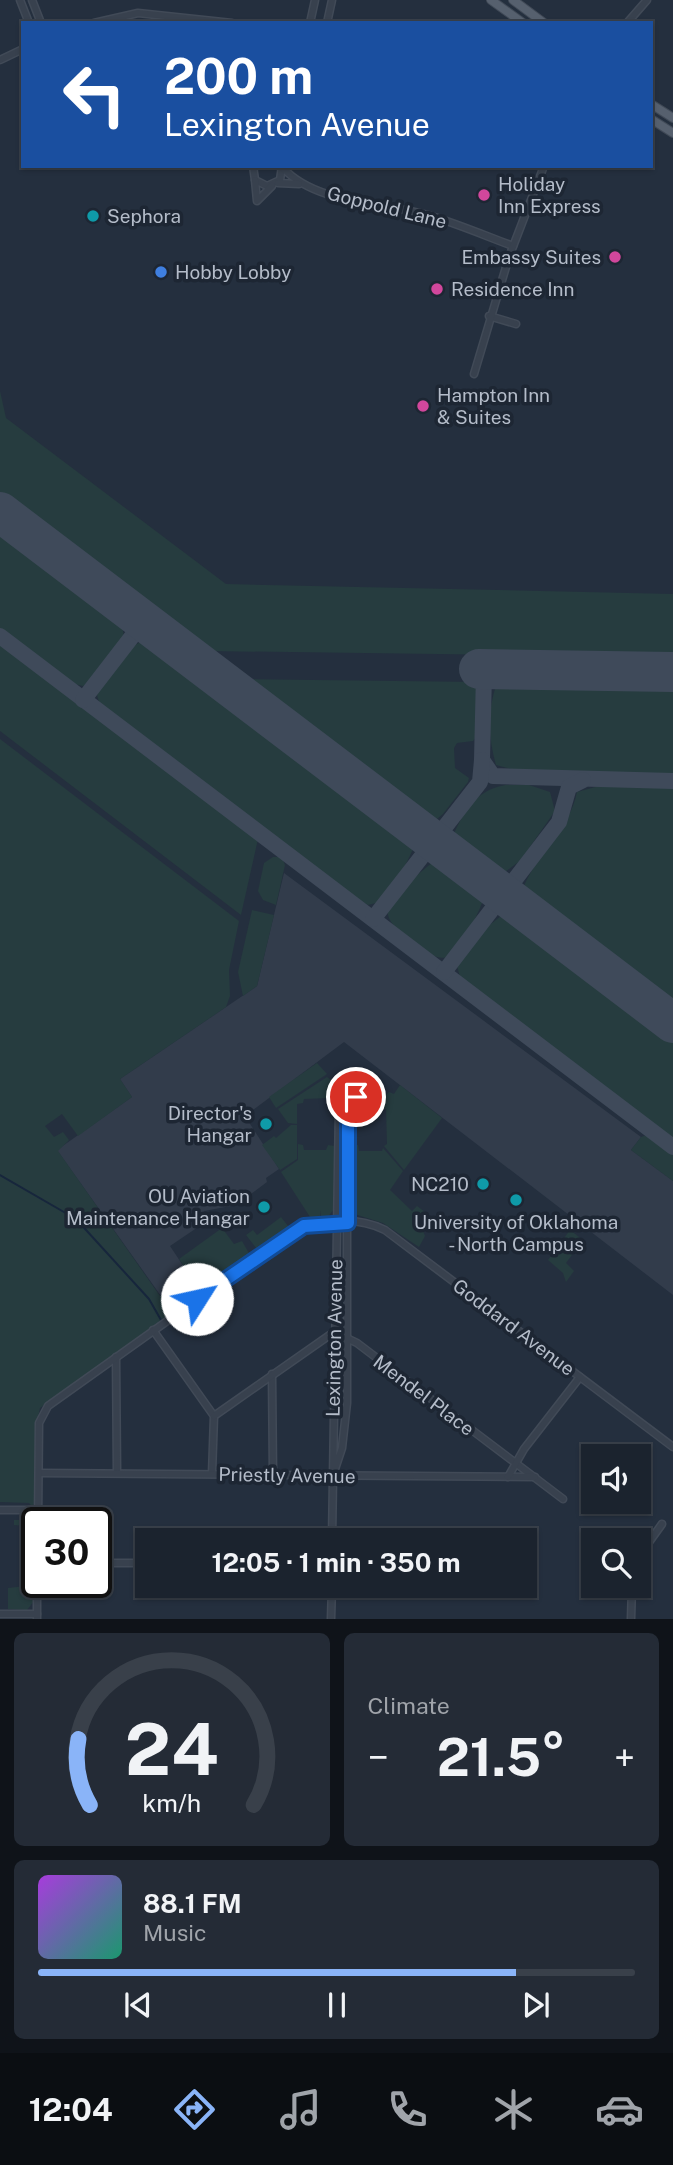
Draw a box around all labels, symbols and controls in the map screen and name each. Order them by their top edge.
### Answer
text: 200 m [164,47,313,105]
icon: left [49,49,140,140]
text: Lexington Avenue [164,106,430,143]
place label: Holiday Inn Express [498,173,601,217]
street label: Goppold Lane [325,182,449,232]
marker: Holiday Inn Express [476,187,492,203]
place label: Sephora [107,205,181,227]
marker: Sephora [85,208,101,224]
place label: Embassy Suites [461,246,601,268]
marker: Embassy Suites [607,249,623,265]
place label: Hobby Lobby [175,261,291,283]
marker: Hobby Lobby [153,264,169,280]
place label: Residence Inn [451,278,574,300]
marker: Residence Inn [429,281,445,297]
place label: Hampton Inn & Suites [437,384,550,428]
marker: Hampton Inn & Suites [415,398,431,414]
pin [326,1067,386,1127]
icon: arrive [337,1078,375,1116]
place label: Director's Hangar [168,1102,252,1146]
marker: Director's Hangar [258,1116,274,1132]
place label: NC210 [411,1173,469,1195]
marker: NC210 [475,1176,491,1192]
place label: OU Aviation Maintenance Hangar [66,1185,250,1229]
marker: University of Oklahoma - North Campus [508,1192,524,1208]
marker: OU Aviation Maintenance Hangar [256,1199,272,1215]
place label: University of Oklahoma - North Campus [414,1211,618,1255]
street label: Lexington Avenue [322,1259,346,1417]
position arrow [160,1262,234,1336]
street label: Goddard Avenue [449,1274,579,1380]
street label: Mendel Place [369,1350,479,1440]
map controls [581,1444,651,1598]
button: sound [581,1444,651,1514]
street label: Priestly Avenue [218,1463,356,1487]
speed limit sign: 30 [21,1507,112,1598]
button: search [581,1528,651,1598]
text: 12:05 · 1 min · 350 m [211,1547,461,1578]
text: Climate [368,1692,450,1719]
text: 24 [125,1707,219,1792]
text: 21.5° [437,1727,566,1788]
text: − [368,1735,389,1780]
text: + [614,1735,635,1780]
text: km/h [142,1788,201,1818]
text: 88.1 FM [143,1888,242,1919]
text: Music [143,1919,207,1946]
icon: previous [119,1986,157,2024]
icon: pause [318,1986,356,2024]
icon: next [517,1986,555,2024]
icon: directions [170,2085,219,2134]
icon: music [276,2085,325,2134]
icon: phone [383,2085,432,2134]
icon: climate [489,2085,538,2134]
icon: car [595,2085,644,2134]
text: 12:04 [29,2091,113,2128]

